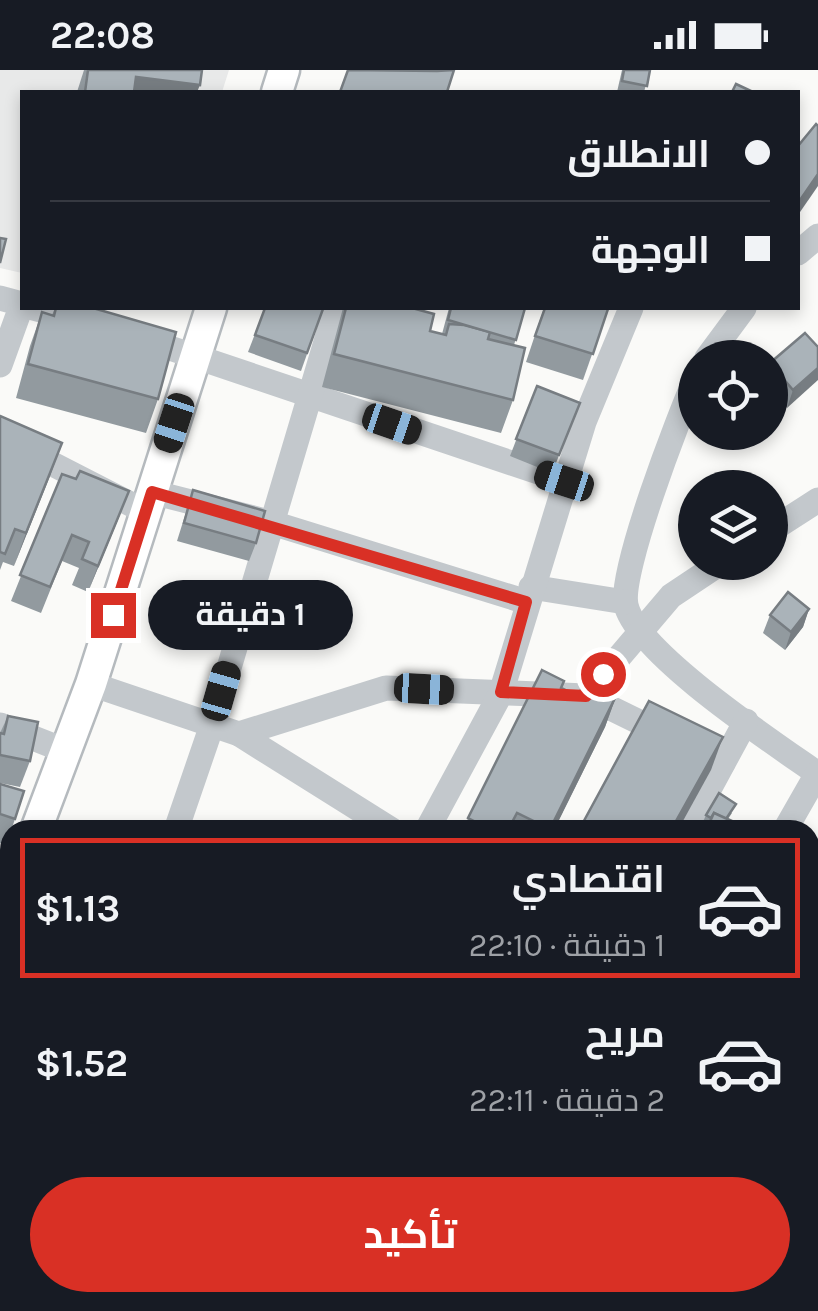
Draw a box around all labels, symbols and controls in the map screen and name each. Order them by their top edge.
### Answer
text: 22:08 [50,13,155,58]
text: الانطلاق [567,132,710,177]
text: الوجهة [591,228,710,273]
map controls [678,340,788,580]
button: locate [678,340,788,450]
car [150,390,198,456]
car [359,400,425,448]
car [531,457,597,505]
button: layers [678,470,788,580]
callout: 1 دقيقة [148,580,353,650]
route end [91,593,136,638]
text: 1 دقيقة [196,596,305,633]
route start [581,652,626,697]
car [198,658,244,724]
car [393,672,455,706]
text: اقتصادي [512,857,665,902]
icon: car [695,863,785,953]
text: $1.13 [35,886,120,931]
text: 1 دقيقة · 22:10 [469,927,665,964]
text: مريح [585,1012,665,1057]
icon: car [695,1018,785,1108]
text: $1.52 [35,1041,128,1086]
text: 2 دقيقة · 22:11 [469,1082,665,1119]
button: تأكيد [30,1177,790,1292]

